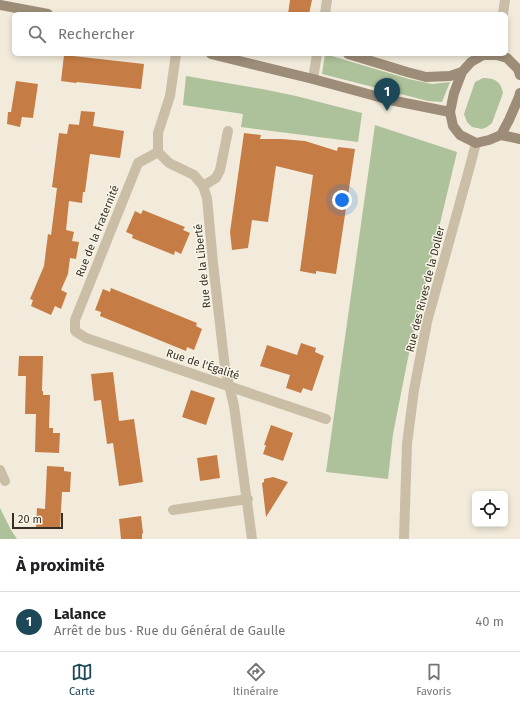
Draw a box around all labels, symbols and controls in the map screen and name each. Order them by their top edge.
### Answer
search box [12,12,508,56]
icon: search [26,23,48,45]
text: Rechercher [58,25,134,43]
pin: 1 [374,78,400,111]
street label: Rue de la Fraternité [73,183,122,279]
your location [332,190,352,210]
street label: Rue de la Liberté [192,223,213,309]
street label: Rue des Rives de la Doller [404,224,448,354]
street label: Rue de l'Égalité [165,346,241,382]
map controls [472,491,508,527]
button: locate [472,491,508,527]
scale bar [12,511,63,530]
text: 20 m [18,513,42,526]
text: À proximité [16,555,105,576]
text: Lalance [54,605,106,623]
text: 1 [26,614,32,629]
text: 40 m [475,614,504,629]
text: Arrêt de bus · Rue du Général de Gaulle [54,623,285,638]
tab: Carte [69,661,95,698]
tab: Itinéraire [233,661,278,698]
tab: Favoris [416,661,451,698]

